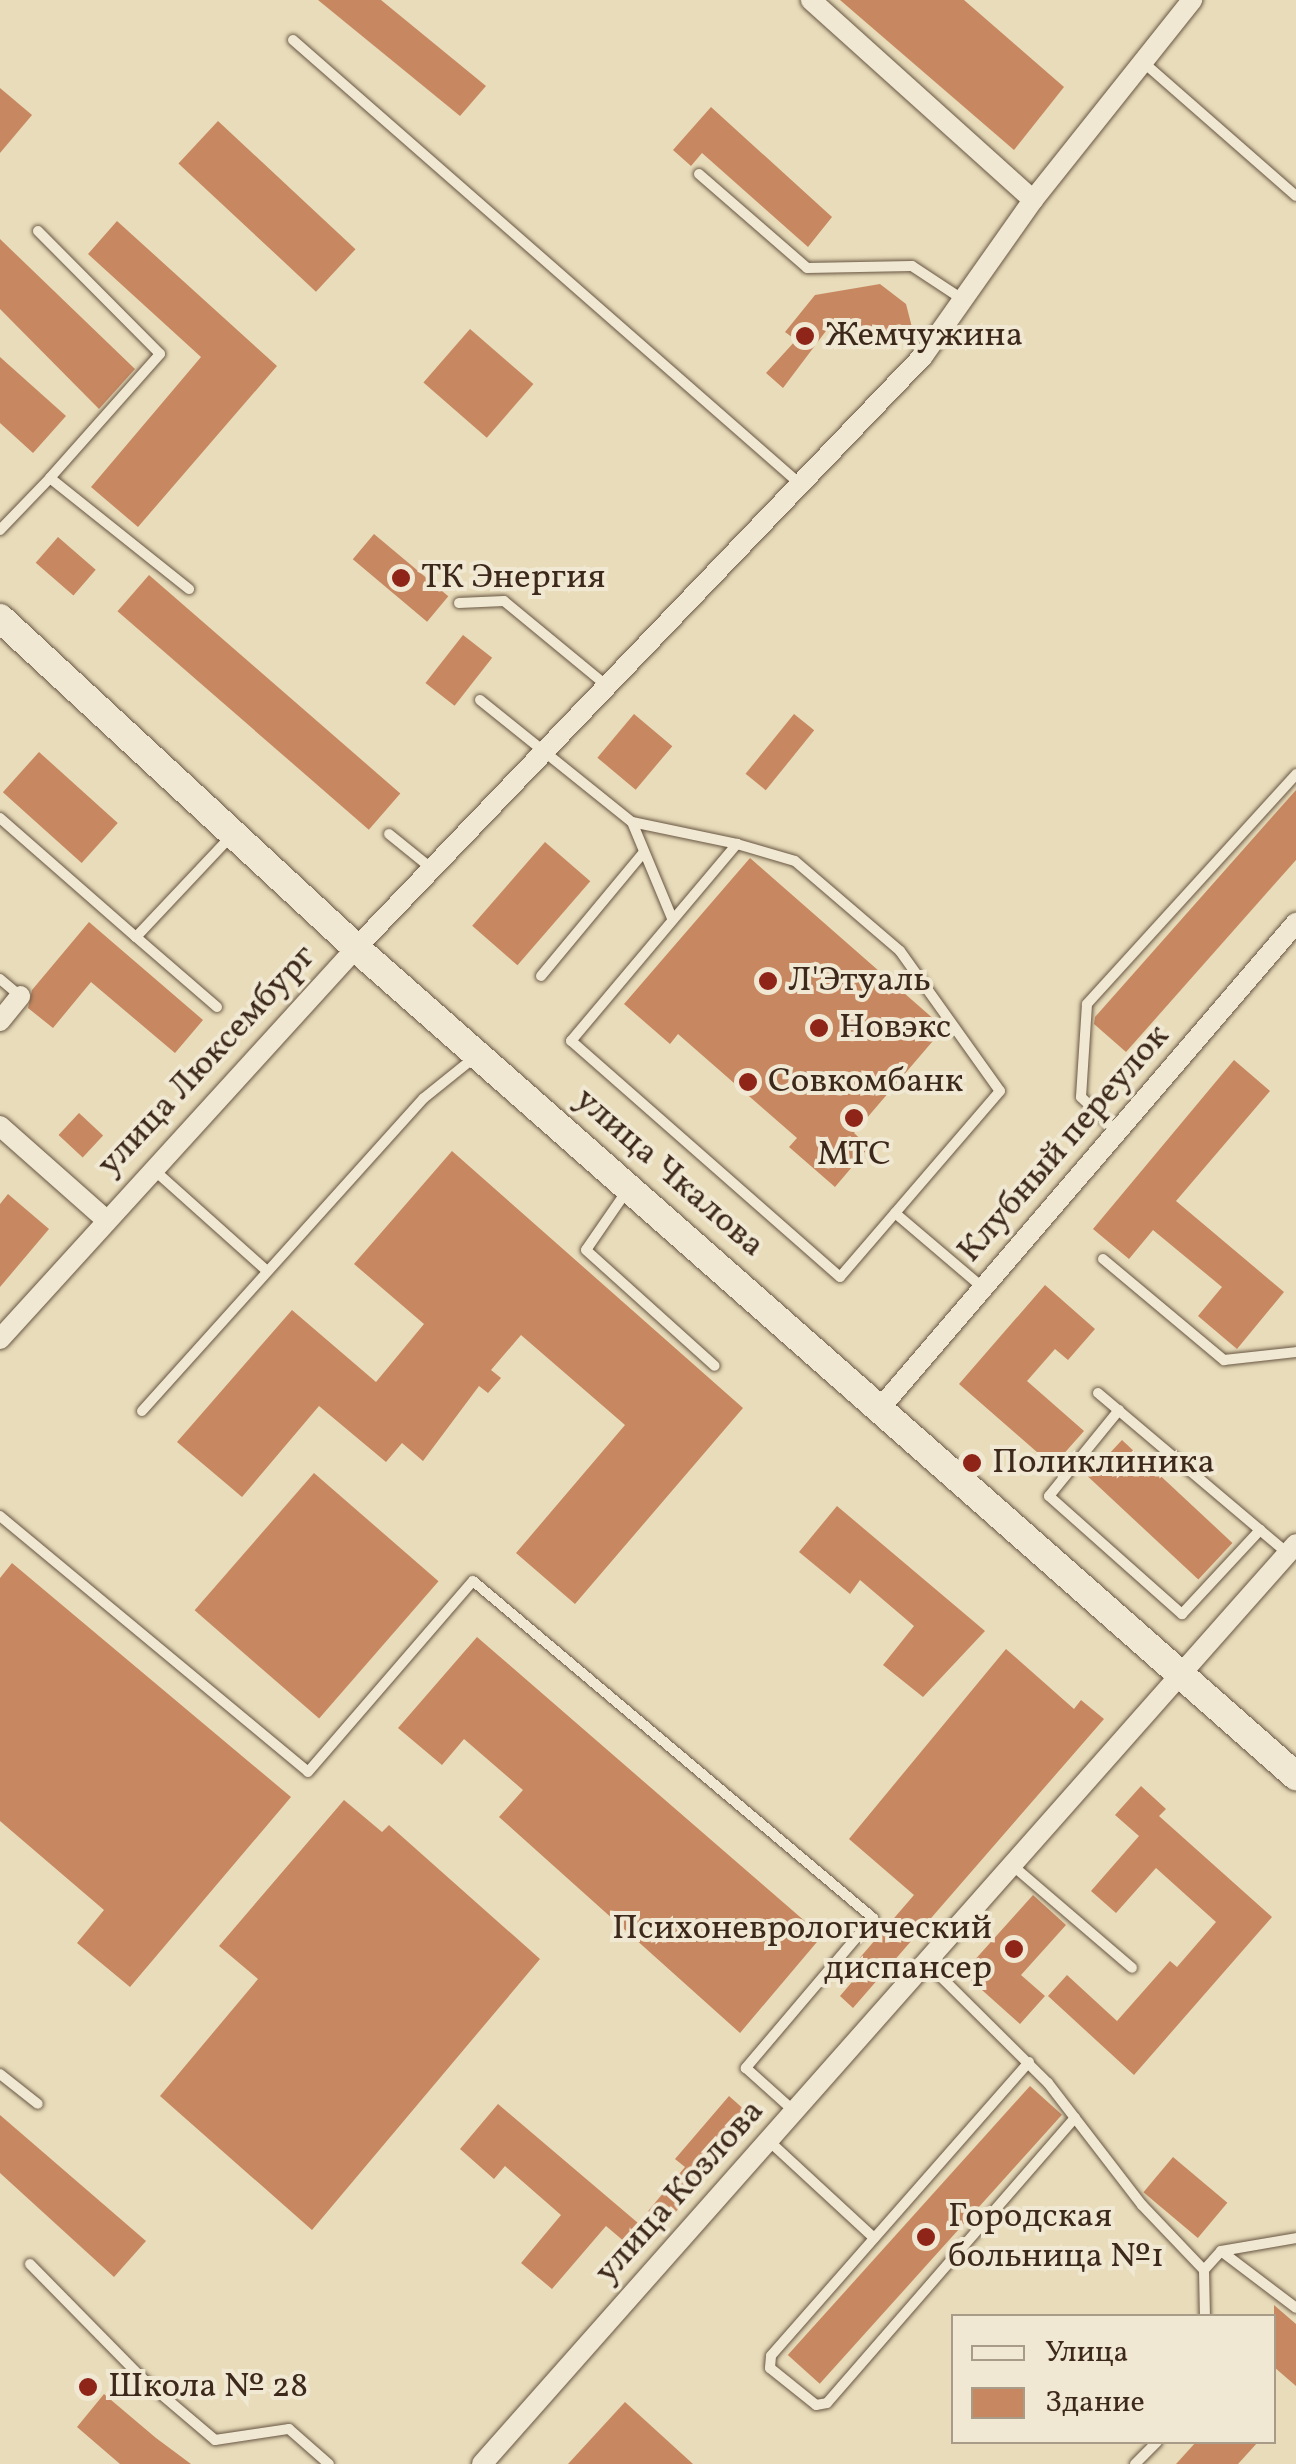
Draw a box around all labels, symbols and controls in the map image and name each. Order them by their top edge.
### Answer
place label: Жемчужина [825,315,1023,357]
marker: Жемчужина [794,325,816,347]
place label: ТК Энергия [421,557,606,599]
marker: ТК Энергия [390,567,412,589]
street label: улица Люксембург [89,936,325,1186]
place label: Л'Этуаль [788,960,931,1002]
marker: Л'Этуаль [757,970,779,992]
place label: Новэкс [839,1007,951,1049]
street label: Клубный переулок [949,1016,1179,1272]
marker: Новэкс [808,1017,830,1039]
place label: Совкомбанк [768,1061,963,1103]
marker: Совкомбанк [737,1071,759,1093]
street label: улица Чкалова [565,1079,773,1267]
marker: МТС [843,1107,865,1129]
place label: МТС [817,1134,891,1176]
place label: Поликлиника [992,1442,1215,1484]
marker: Поликлиника [961,1452,983,1474]
place label: Психоневрологический диспансер [612,1908,992,1990]
marker: Психоневрологический диспансер [1001,1936,1027,1962]
street label: улица Козлова [586,2091,774,2293]
place label: Городская больница №1 [948,2196,1164,2278]
marker: Городская больница №1 [913,2224,939,2250]
legend [951,2314,1276,2444]
text: Улица [1045,2332,1128,2374]
place label: Школа № 28 [108,2366,308,2408]
marker: Школа № 28 [77,2376,99,2398]
text: Здание [1045,2382,1145,2424]

